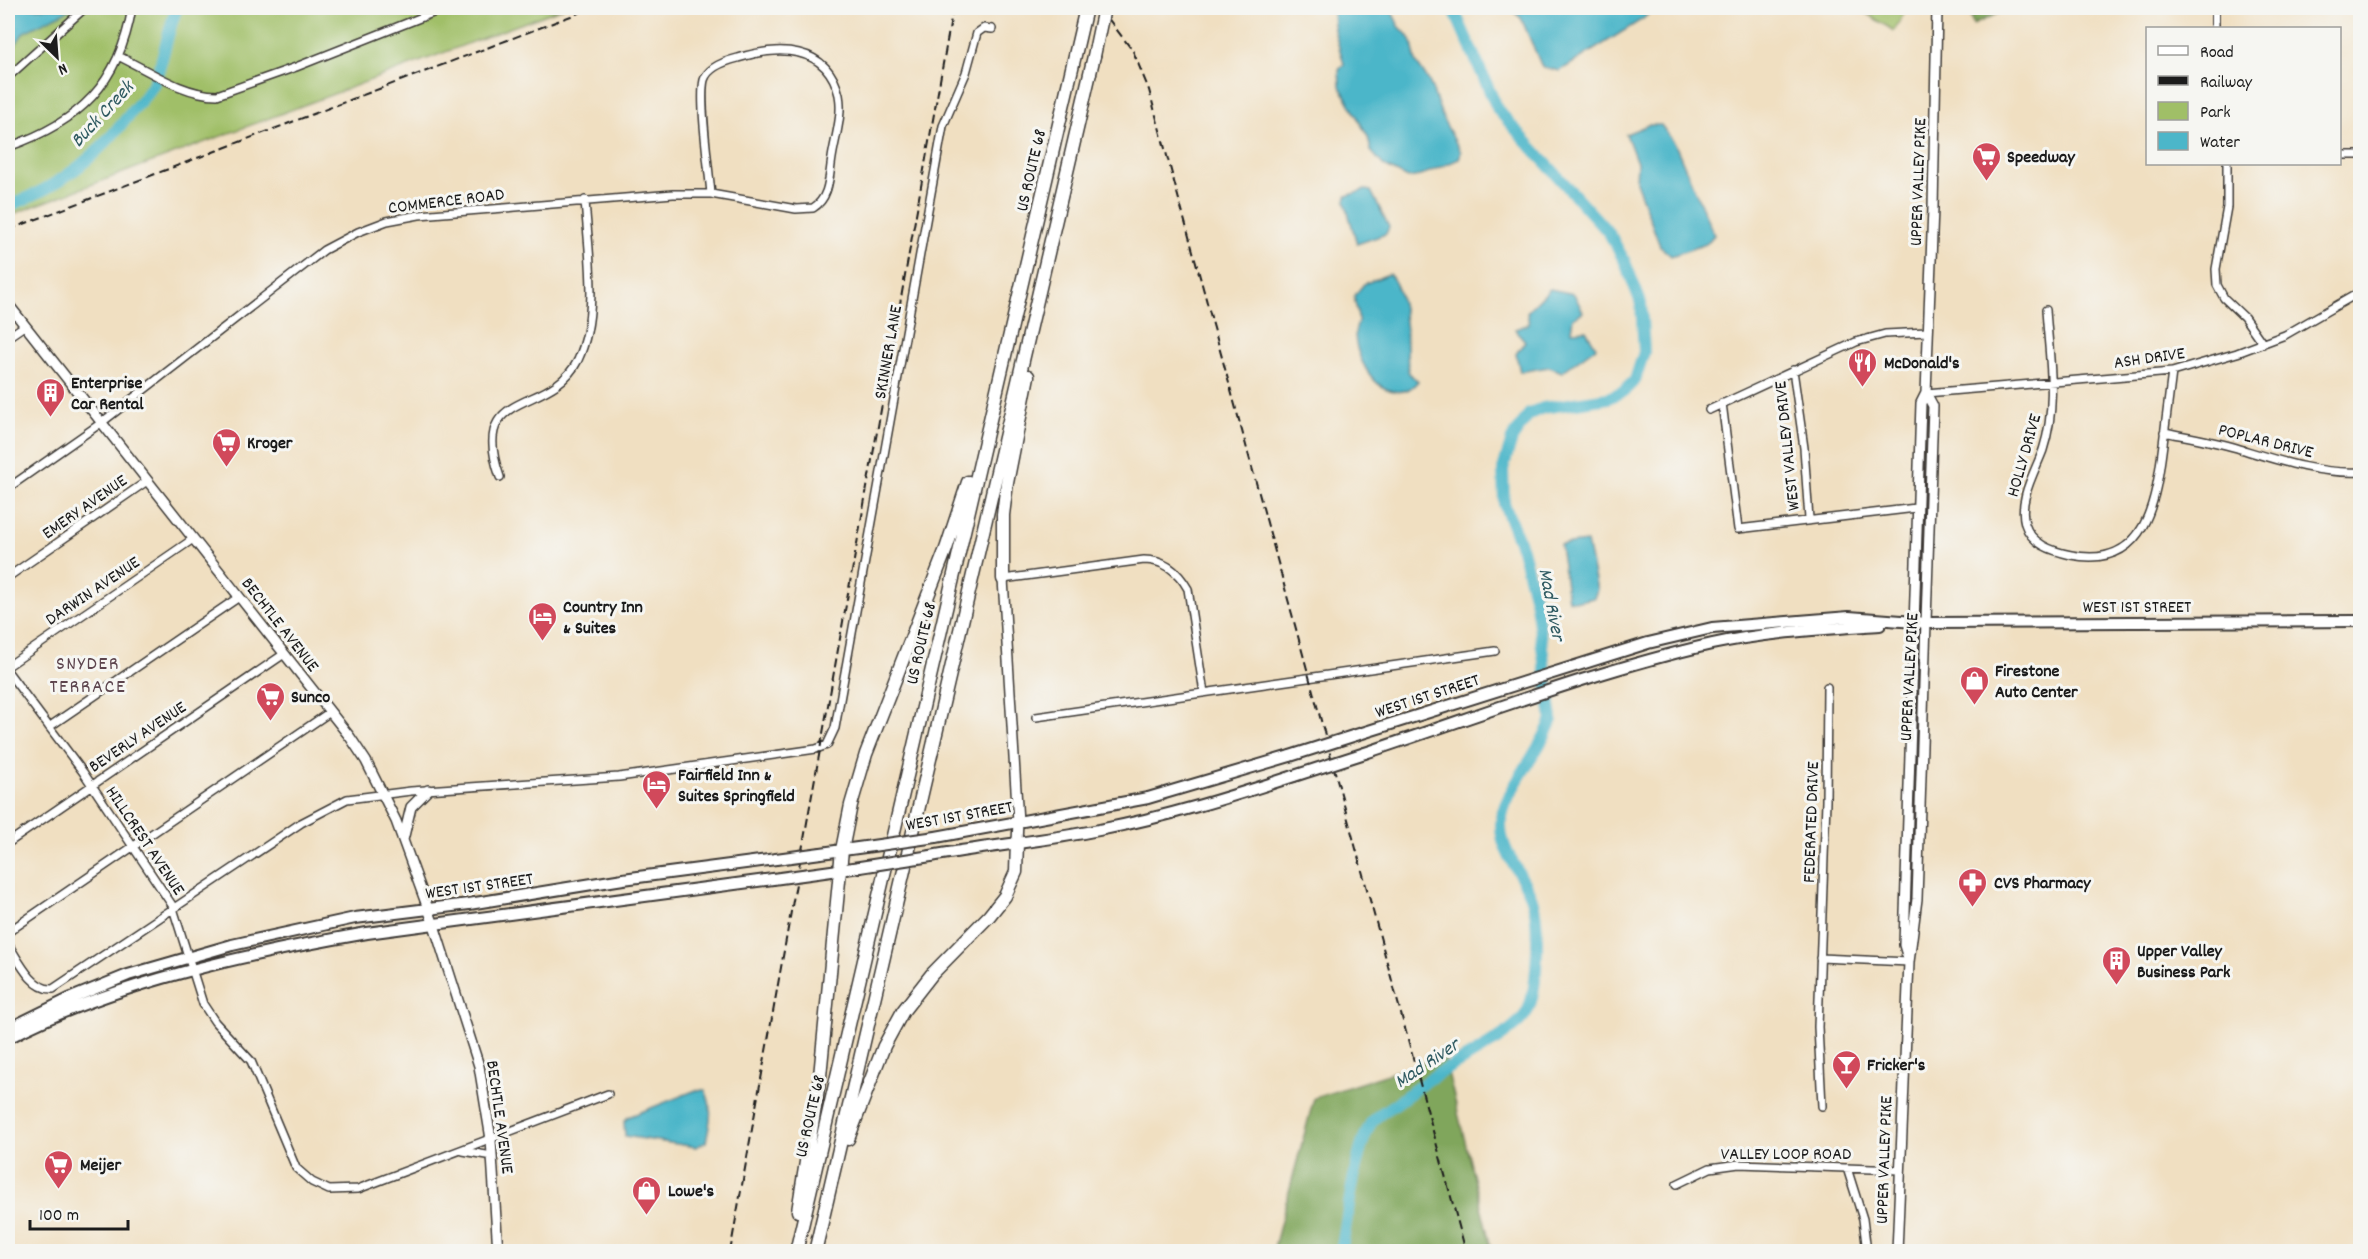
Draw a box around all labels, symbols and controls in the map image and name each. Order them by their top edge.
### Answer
north arrow [27,27,87,87]
legend [2146,27,2341,165]
text: Road [2200,41,2234,66]
text: N [54,56,71,80]
text: Railway [2200,71,2253,96]
water label: Buck Creek [65,74,143,155]
text: Park [2200,101,2231,126]
street label: UPPER VALLEY PIKE [1905,117,1934,247]
street label: US ROUTE 68 [1011,127,1054,214]
text: Water [2200,131,2240,156]
supermarket icon: Speedway [1970,140,2002,182]
place label: Speedway [2007,146,2076,171]
street label: COMMERCE ROAD [387,183,506,222]
street label: SKINNER LANE [869,304,910,401]
street label: ASH DRIVE [2112,342,2187,377]
restaurant icon: McDonald's [1847,346,1879,388]
place label: McDonald's [1884,352,1960,377]
place label: Enterprise Car Rental [71,372,144,418]
building icon: Enterprise Car Rental [34,376,66,418]
street label: WEST VALLEY DRIVE [1769,380,1808,512]
street label: HOLLY DRIVE [2002,411,2049,500]
street label: POPLAR DRIVE [2215,419,2316,466]
supermarket icon: Kroger [210,426,242,468]
place label: Kroger [247,432,293,457]
street label: EMERY AVENUE [38,469,133,547]
street label: DARWIN AVENUE [41,551,146,633]
water label: Mad River [1529,566,1571,646]
street label: BECHTLE AVENUE [234,573,324,678]
place label: Country Inn & Suites [563,596,643,642]
street label: WEST 1ST STREET [2083,596,2191,621]
hotel icon: Country Inn & Suites [526,600,558,642]
street label: US ROUTE 68 [901,600,944,687]
street label: UPPER VALLEY PIKE [1895,612,1926,742]
district label: SNYDER TERRACE [50,651,126,702]
place label: Firestone Auto Center [1995,660,2078,706]
shop icon: Firestone Auto Center [1958,664,1990,706]
street label: WEST 1ST STREET [1372,669,1483,726]
supermarket icon: Sunco [254,680,286,722]
place label: Sunco [291,686,330,711]
street label: BEVERLY AVENUE [85,696,192,780]
street label: FEDERATED DRIVE [1798,761,1827,883]
place label: Fairfield Inn & Suites Springfield [678,764,795,810]
hotel icon: Fairfield Inn & Suites Springfield [641,768,673,810]
street label: HILLCREST AVENUE [98,782,190,901]
street label: WEST 1ST STREET [904,796,1015,839]
pharmacy icon: CVS Pharmacy [1957,866,1989,908]
street label: WEST 1ST STREET [424,868,535,907]
place label: CVS Pharmacy [1994,872,2091,897]
place label: Upper Valley Business Park [2137,940,2231,986]
building icon: Upper Valley Business Park [2100,944,2132,986]
water label: Mad River [1390,1031,1468,1097]
bar icon: Fricker's [1830,1048,1862,1090]
place label: Fricker's [1867,1054,1926,1079]
street label: BECHTLE AVENUE [478,1059,519,1176]
street label: US ROUTE 68 [790,1073,833,1160]
street label: UPPER VALLEY PIKE [1871,1095,1900,1225]
street label: VALLEY LOOP ROAD [1721,1143,1851,1168]
supermarket icon: Meijer [43,1148,75,1190]
place label: Meijer [80,1154,121,1179]
shop icon: Lowe's [631,1174,663,1216]
place label: Lowe's [668,1180,714,1205]
scale bar [30,1193,128,1231]
text: 100 m [39,1204,79,1229]

